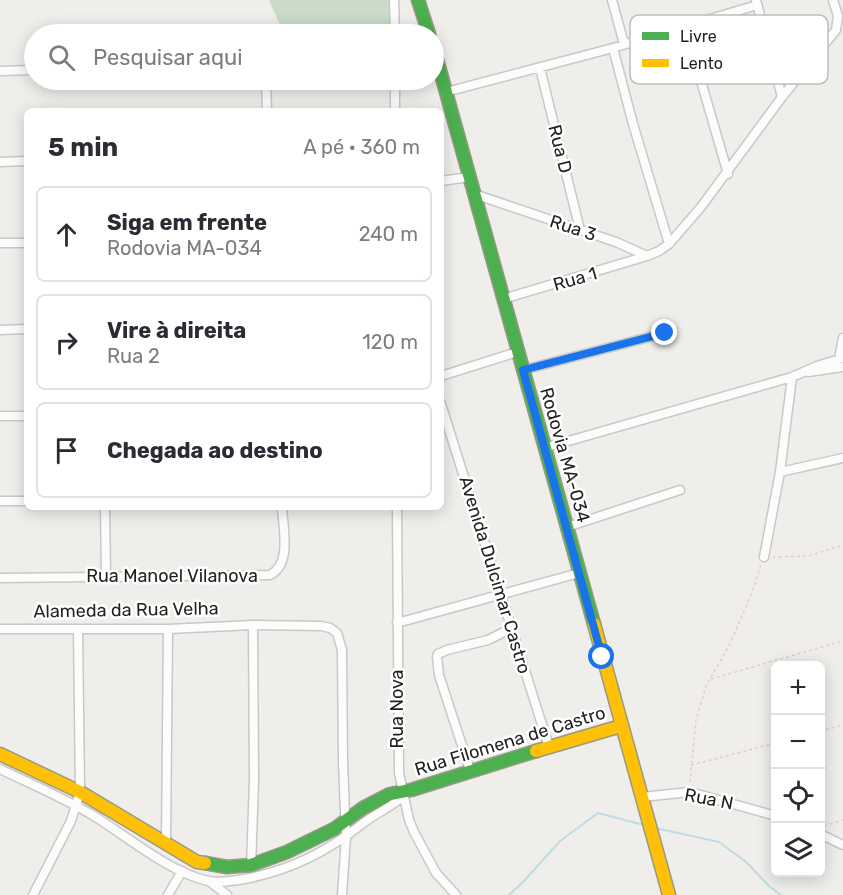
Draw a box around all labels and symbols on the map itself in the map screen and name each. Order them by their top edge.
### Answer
legend [630,15,828,84]
text: Livre [680,27,717,46]
text: Lento [680,54,723,73]
street label: Rua D [543,122,577,176]
street label: Rua 3 [547,210,599,246]
street label: Rua 1 [550,262,600,296]
route end [651,319,677,345]
street label: Rodovia MA-034 [535,385,595,525]
street label: Avenida Dulcimar Castro [454,474,536,676]
street label: Rua Manoel Vilanova [86,565,258,587]
street label: Alameda da Rua Velha [33,597,219,623]
route start [588,643,614,669]
street label: Rua Nova [386,669,408,749]
street label: Rua Filomena de Castro [412,702,608,780]
street label: Rua N [683,783,735,815]

